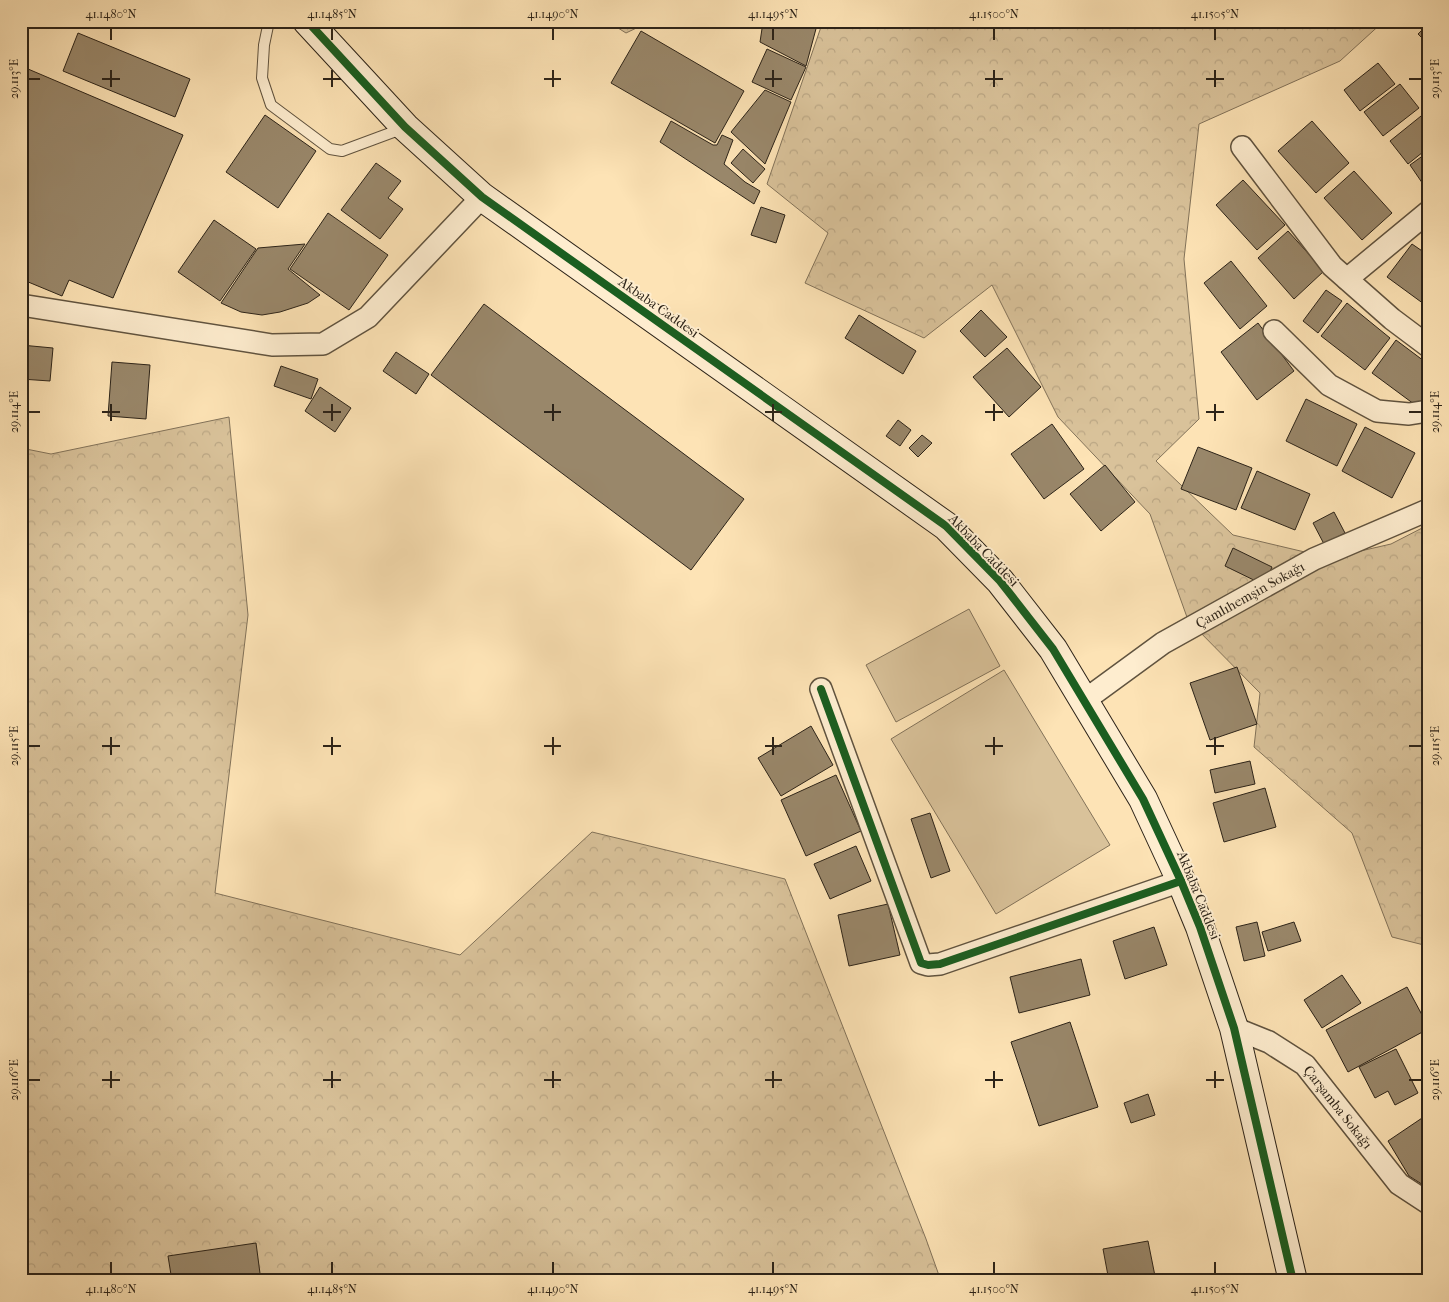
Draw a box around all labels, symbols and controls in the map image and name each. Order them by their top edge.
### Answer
text: 41.1480°N [85,7,137,21]
text: 41.1485°N [307,7,357,21]
text: 41.1490°N [527,7,579,21]
text: 41.1495°N [748,7,798,21]
text: 41.1500°N [969,7,1019,21]
text: 41.1505°N [1191,7,1239,21]
text: 29.113°E [7,59,21,99]
text: 29.113°E [1428,59,1442,99]
street label: Akbaba Caddesi [614,273,702,341]
text: 29.114°E [7,391,21,433]
text: 29.114°E [1428,391,1442,433]
street label: Akbaba Caddesi [944,510,1022,590]
street label: Çamlıhemşin Sokağı [1193,558,1308,632]
text: 29.115°E [7,726,21,766]
text: 29.115°E [1428,726,1442,766]
street label: Akbaba Caddesi [1173,847,1224,942]
text: 29.116°E [7,1059,21,1101]
text: 29.116°E [1428,1059,1442,1101]
street label: Çarşamba Sokağı [1300,1062,1376,1152]
text: 41.1480°N [85,1282,137,1296]
text: 41.1485°N [307,1282,357,1296]
text: 41.1490°N [527,1282,579,1296]
text: 41.1495°N [748,1282,798,1296]
text: 41.1500°N [969,1282,1019,1296]
text: 41.1505°N [1191,1282,1239,1296]

